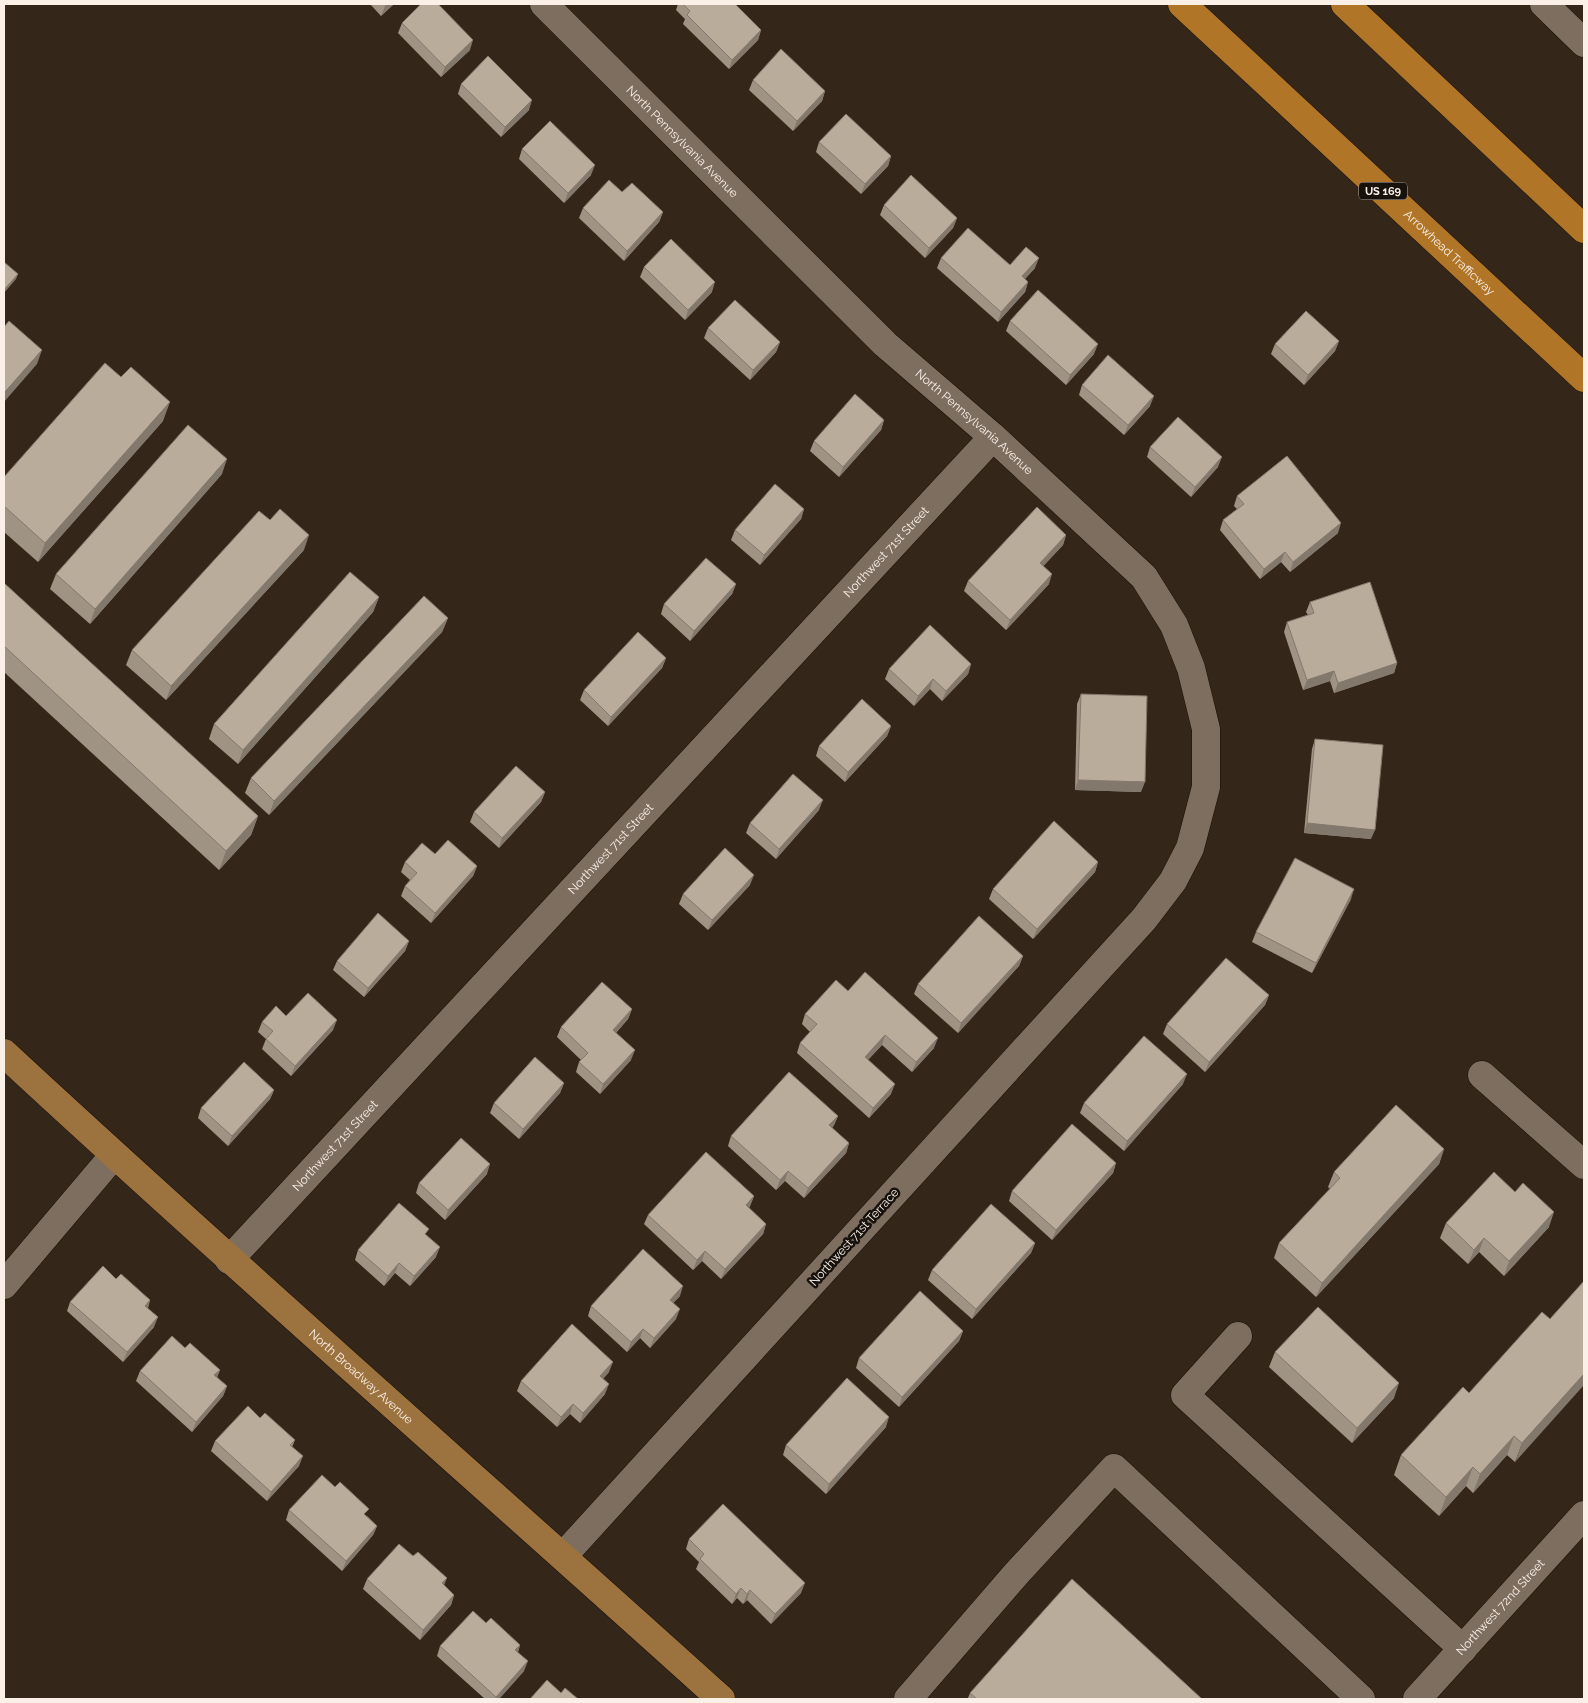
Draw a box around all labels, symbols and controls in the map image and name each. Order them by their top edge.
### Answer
street label: North Pennsylvania Avenue [623,83,741,200]
road number: US 169 [1359,182,1407,200]
street label: Arrowhead Trafficway [1401,207,1498,298]
street label: North Pennsylvania Avenue [913,366,1036,477]
street label: Northwest 71st Street [841,504,932,600]
street label: Northwest 71st Street [565,801,656,897]
street label: Northwest 71st Street [290,1097,381,1194]
street label: Northwest 71st Terrace [806,1185,902,1289]
street label: North Broadway Avenue [306,1327,416,1427]
street label: Northwest 72nd Street [1453,1556,1547,1658]

